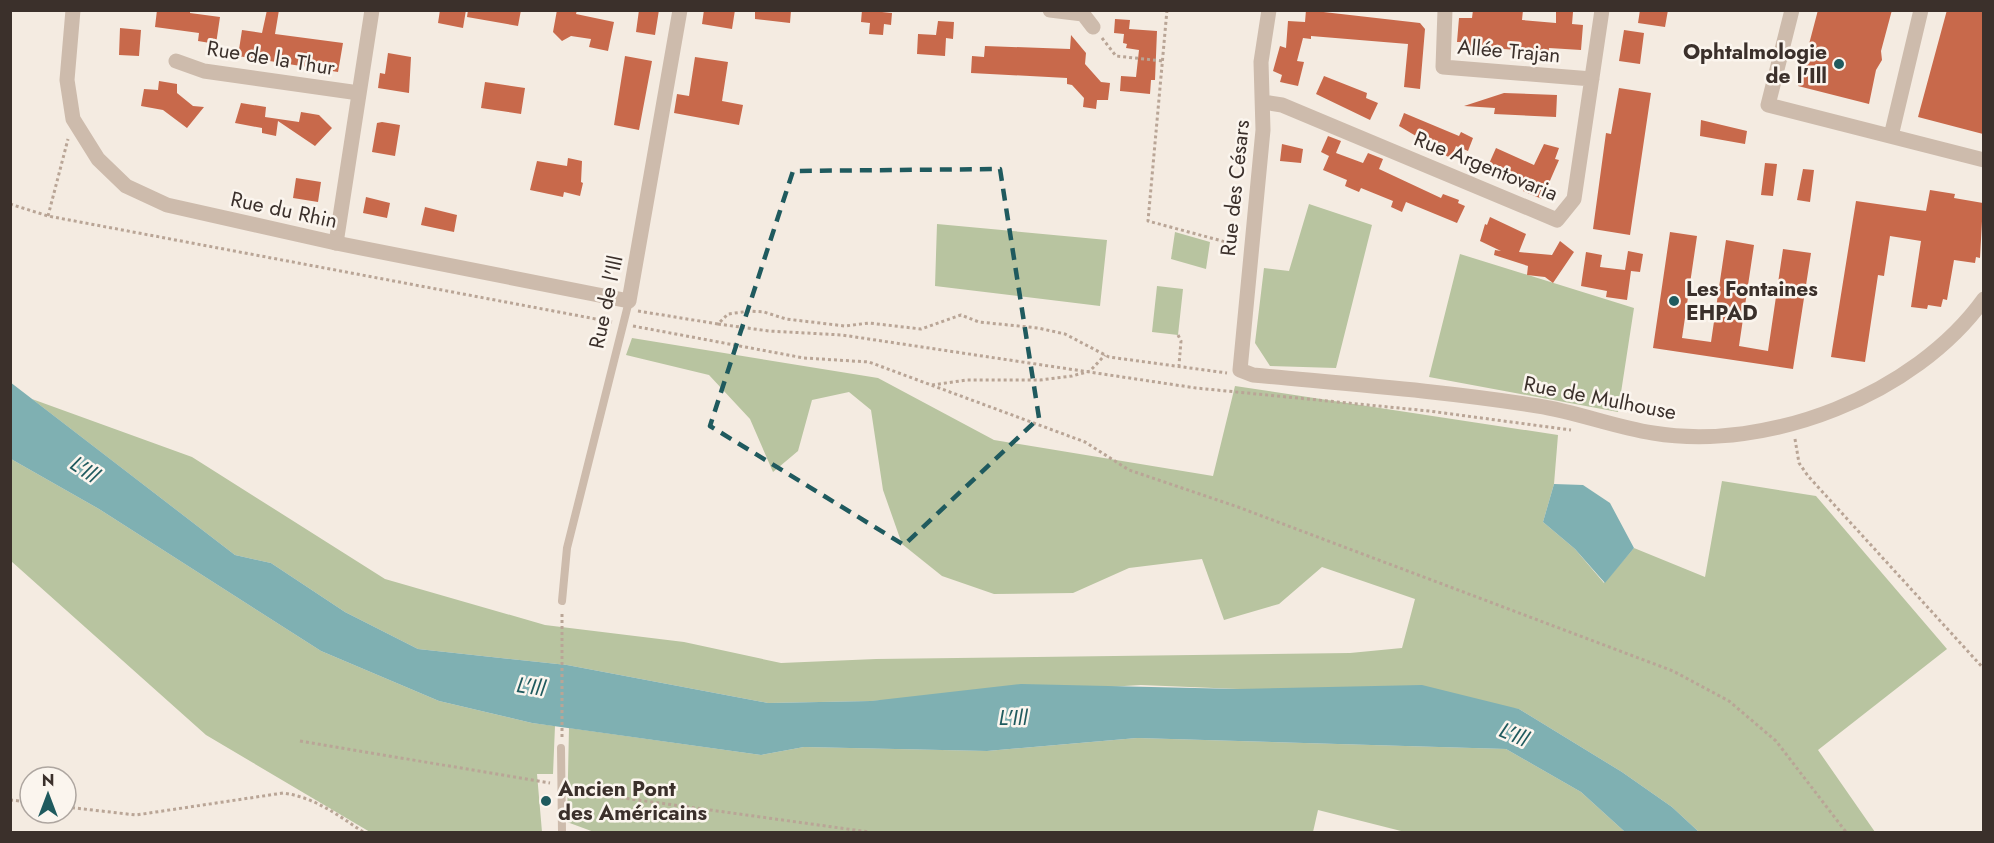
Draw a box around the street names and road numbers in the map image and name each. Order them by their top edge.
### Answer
street label: Allée Trajan [1456,32,1562,70]
street label: Rue de la Thur [205,33,338,83]
street label: Rue des Césars [1213,118,1257,258]
street label: Rue Argentovaria [1410,123,1562,209]
street label: Rue du Rhin [228,184,340,236]
street label: Rue de l'Ill [581,253,631,351]
street label: Rue de Mulhouse [1521,369,1679,428]

